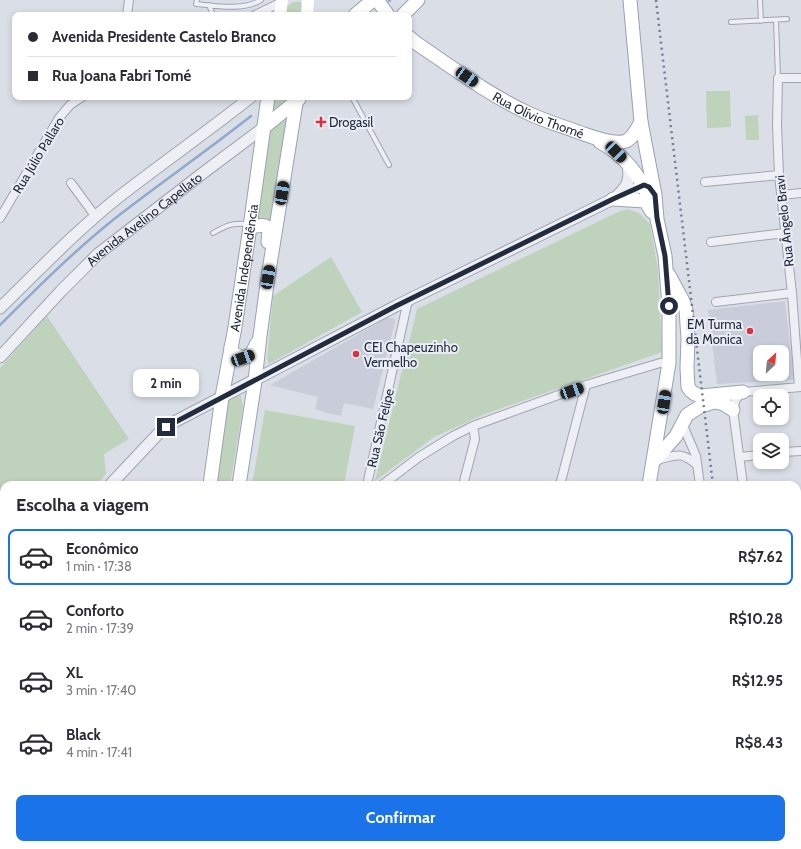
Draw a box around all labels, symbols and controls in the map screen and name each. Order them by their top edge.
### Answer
text: Avenida Presidente Castelo Branco [52,28,276,46]
car [454,65,480,89]
text: Rua Joana Fabri Tomé [52,67,191,85]
street label: Rua Olívio Thomé [490,88,587,142]
street label: Rua Júlio Pallaro [9,114,67,196]
place label: Drogasil [329,114,373,130]
marker: Drogasil [316,117,326,127]
car [603,139,629,165]
street label: Avenida Avelino Capellato [83,169,205,269]
street label: Rua Ângelo Bravi [771,174,797,268]
car [274,180,290,206]
street label: Avenida Independência [226,202,261,333]
car [260,264,276,290]
route start [660,297,678,315]
place label: EM Turma da Monica [686,316,743,347]
marker: EM Turma da Monica [745,326,755,336]
place label: CEI Chapeuzinho Vermelho [364,339,458,370]
north arrow [753,345,789,381]
map controls [753,345,789,469]
car [230,348,256,368]
marker: CEI Chapeuzinho Vermelho [351,349,361,359]
callout: 2 min [133,369,199,397]
text: 2 min [150,375,182,391]
car [559,381,585,401]
street label: Rua São Felipe [363,387,397,469]
car [656,389,672,415]
button: locate [753,389,789,425]
route end [157,418,175,436]
button: layers [753,433,789,469]
text: Escolha a viagem [16,494,149,516]
icon: car [18,539,54,575]
text: Econômico [66,540,138,558]
text: R$7.62 [738,548,783,566]
text: 1 min · 17:38 [66,558,132,574]
icon: car [18,601,54,637]
text: Conforto [66,602,124,620]
text: R$10.28 [729,610,783,628]
text: 2 min · 17:39 [66,620,134,636]
icon: car [18,663,54,699]
text: XL [66,664,83,682]
text: R$12.95 [732,672,783,690]
text: 3 min · 17:40 [66,682,136,698]
icon: car [18,725,54,761]
text: Black [66,726,101,744]
text: R$8.43 [735,734,783,752]
text: 4 min · 17:41 [66,744,132,760]
button: Confirmar [16,795,785,841]

